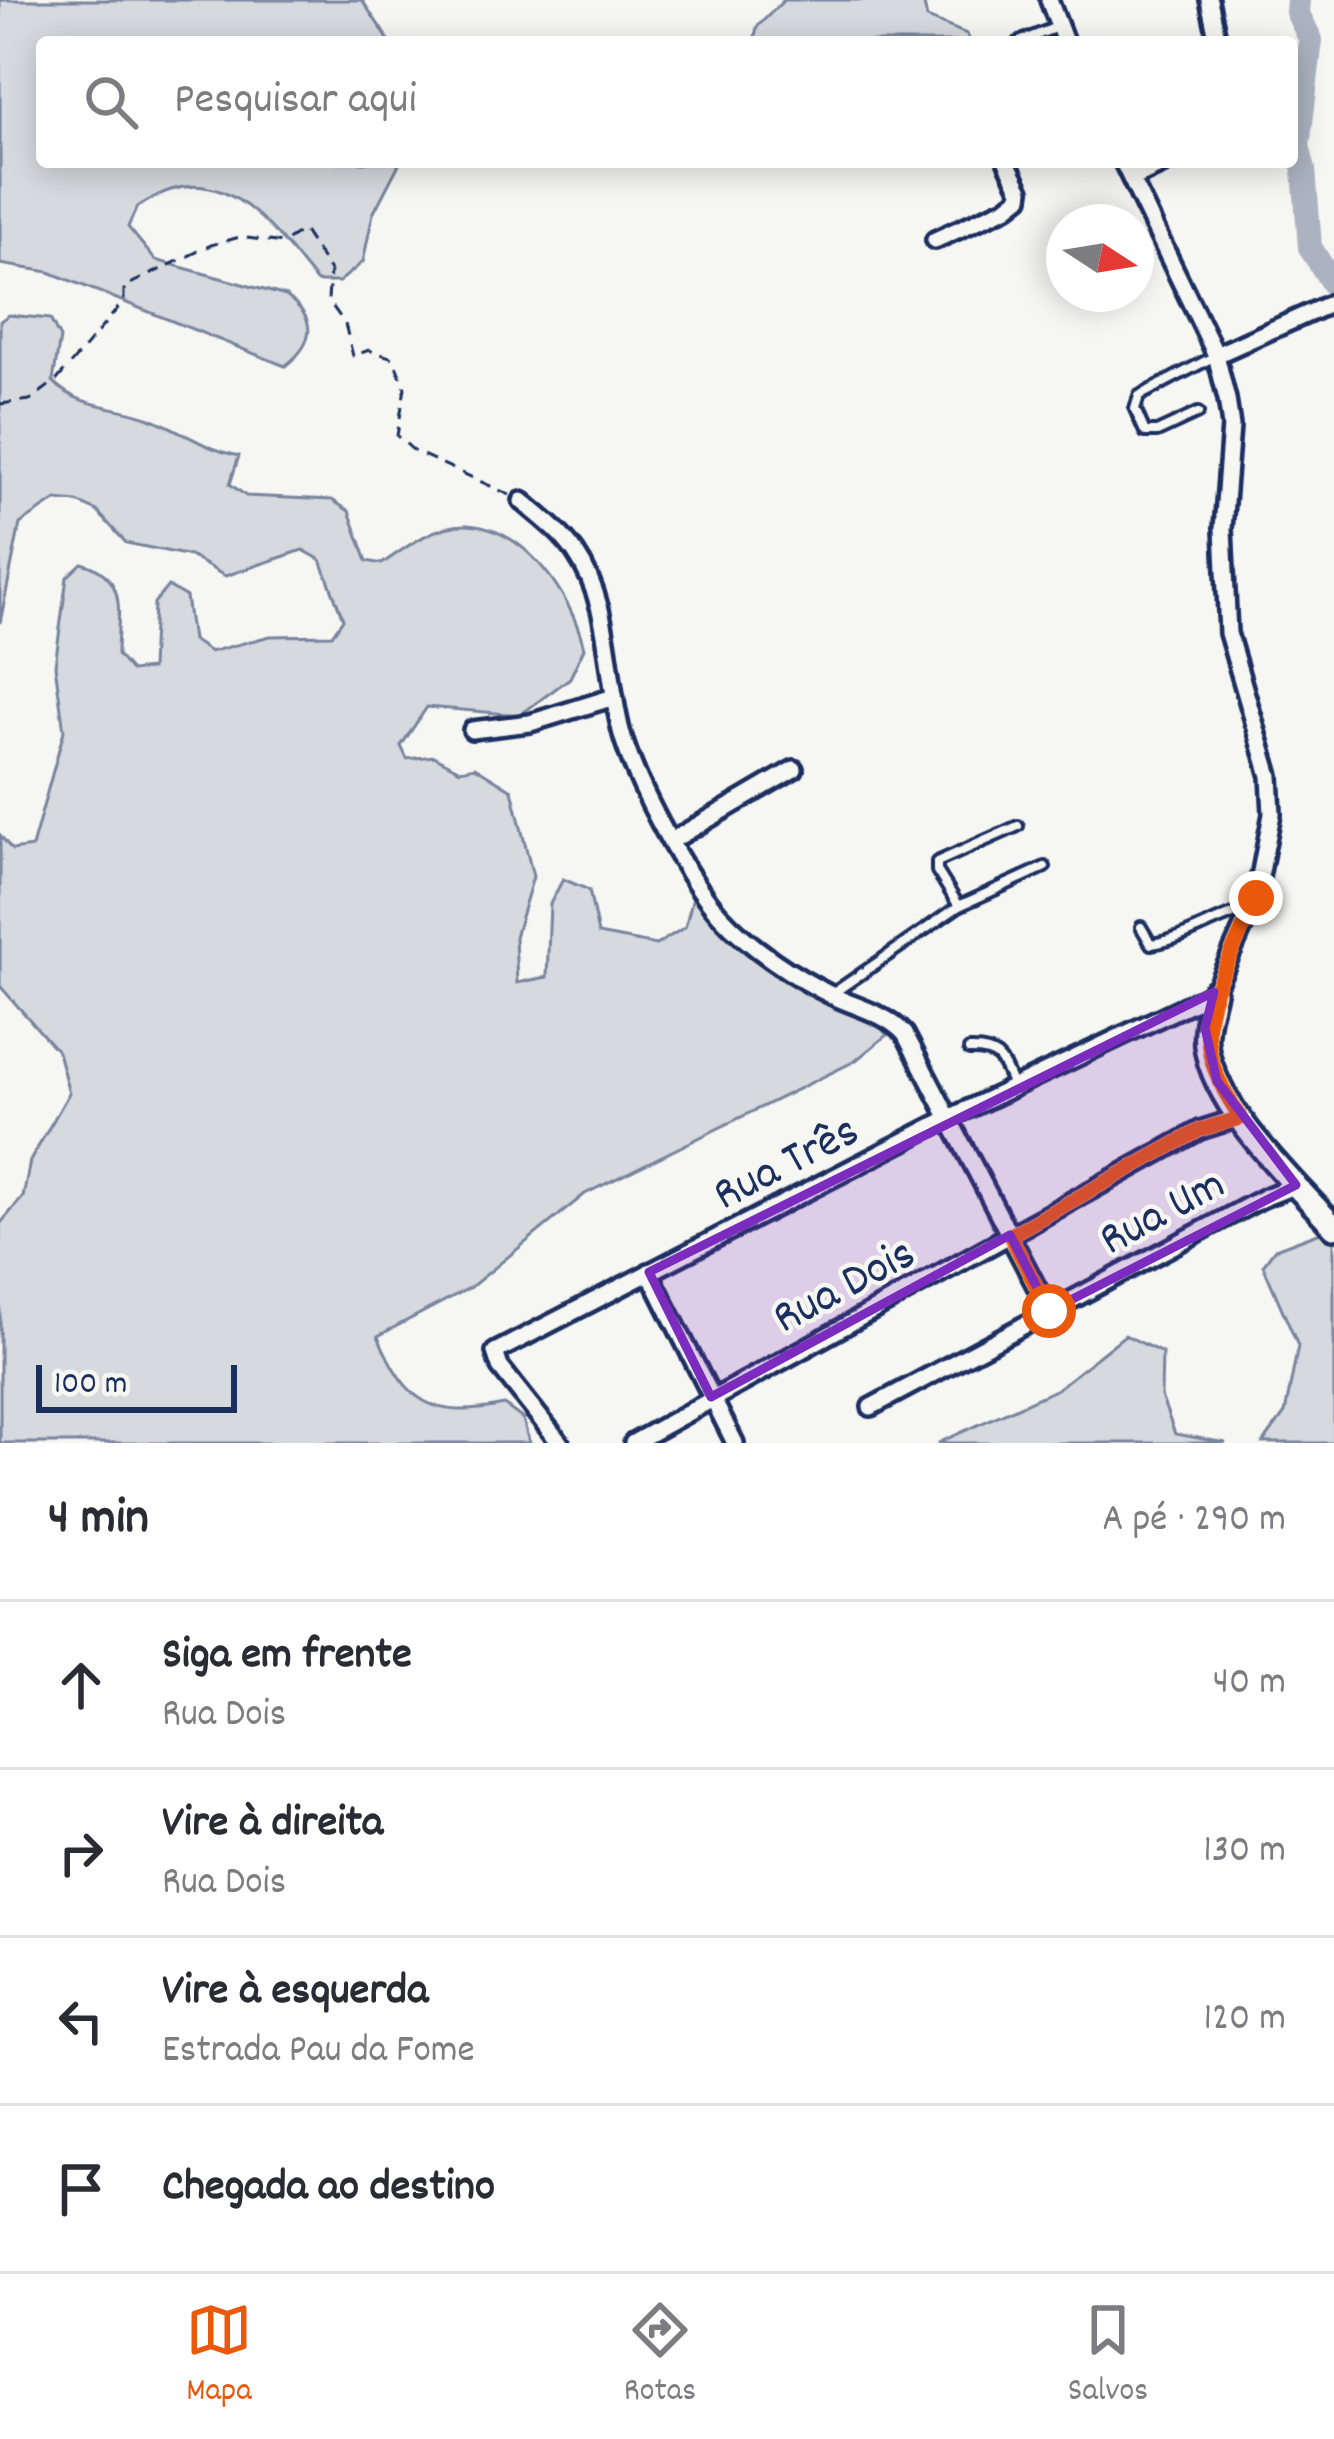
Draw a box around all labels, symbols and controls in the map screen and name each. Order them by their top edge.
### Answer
search box [36,36,1298,168]
icon: search [78,69,144,135]
text: Pesquisar aqui [174,70,417,134]
north arrow [1046,204,1154,312]
route end [1229,871,1283,925]
street label: Rua Três [702,1100,872,1232]
street label: Rua Um [1088,1153,1239,1276]
street label: Rua Dois [762,1222,929,1355]
route start [1022,1284,1076,1338]
scale bar [36,1359,237,1412]
text: 100 m [54,1362,127,1409]
text: 4 min [48,1485,149,1557]
text: A pé · 290 m [1102,1494,1286,1549]
text: Siga em frente [162,1625,412,1689]
icon: ahead [48,1652,114,1718]
text: 40 m [1213,1657,1286,1712]
text: Rua Dois [162,1689,286,1744]
text: Vire à direita [162,1793,383,1857]
icon: right [48,1820,114,1886]
text: 130 m [1203,1825,1286,1880]
text: Rua Dois [162,1857,286,1912]
text: Vire à esquerda [162,1961,428,2025]
icon: left [48,1988,114,2054]
text: 120 m [1203,1993,1286,2048]
text: Estrada Pau da Fome [162,2025,475,2080]
icon: arrive [48,2156,114,2222]
text: Chegada ao destino [162,2157,495,2221]
tab: Mapa [186,2297,252,2416]
tab: Rotas [624,2297,696,2416]
tab: Salvos [1068,2297,1148,2416]

